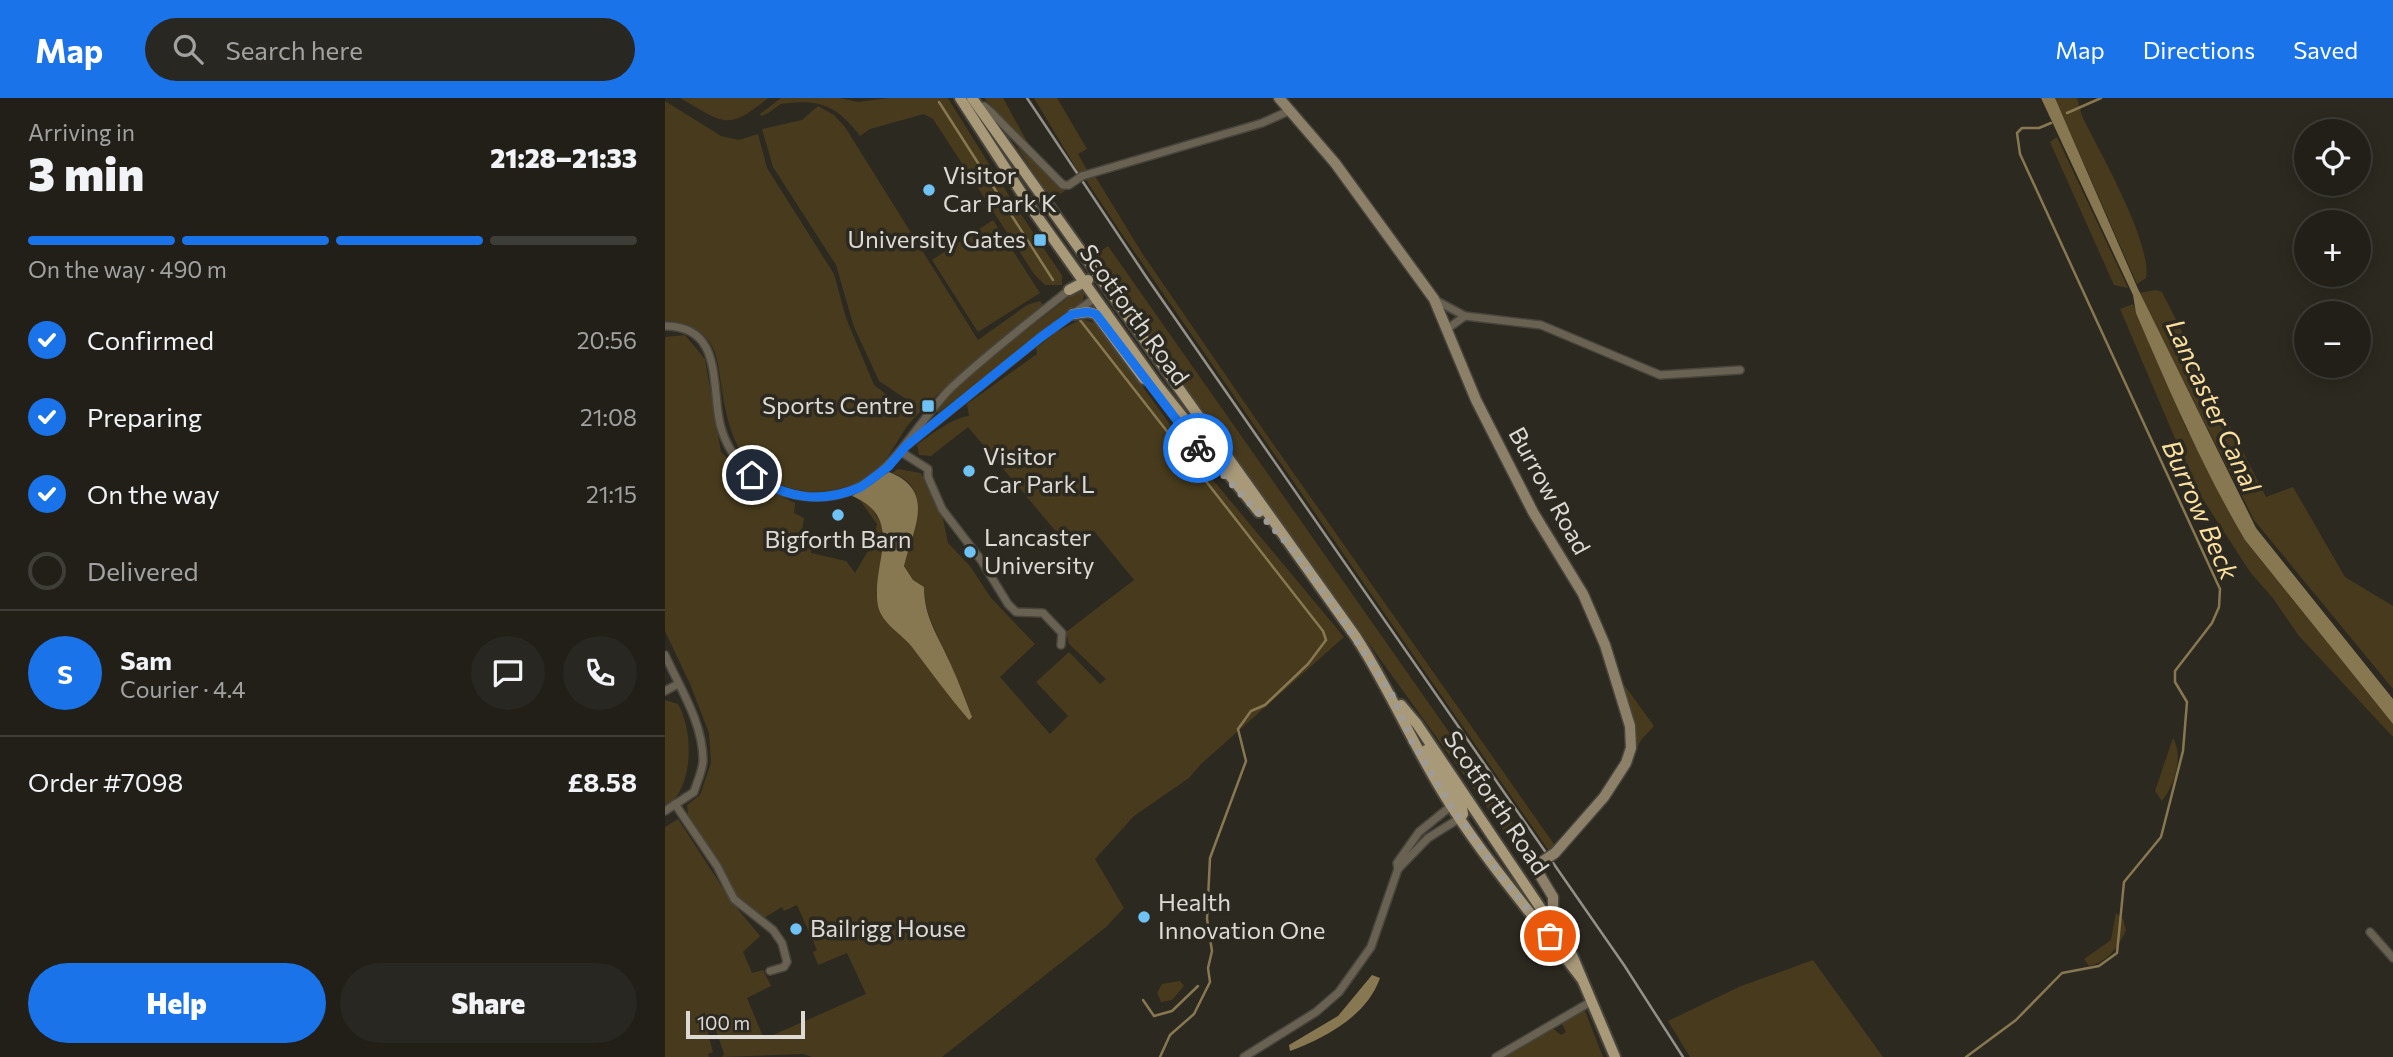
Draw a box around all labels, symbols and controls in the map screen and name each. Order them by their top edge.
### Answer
search box [145,18,635,81]
text: Map [35,29,103,70]
icon: search [169,30,207,68]
text: Search here [225,34,363,65]
text: Map [2055,35,2105,64]
text: Directions [2143,35,2255,64]
text: Saved [2293,35,2358,64]
text: Arriving in [28,118,135,146]
map controls [2294,119,2371,378]
button: locate [2294,119,2371,196]
text: 21:28–21:33 [490,142,637,173]
text: 3 min [28,144,144,200]
place label: Visitor Car Park K [943,160,1057,217]
marker: Visitor Car Park K [921,182,937,198]
button: + [2294,210,2371,287]
place label: University Gates [847,224,1026,253]
marker: University Gates [1032,232,1048,248]
street label: Scotforth Road [1074,238,1196,390]
text: On the way · 490 m [28,255,227,283]
button: − [2294,301,2371,378]
water label: Lancaster Canal [2161,314,2269,498]
icon: check [28,321,66,359]
text: Confirmed [87,324,214,355]
text: 20:56 [577,326,637,354]
place label: Sports Centre [762,390,914,419]
icon: check [28,398,66,436]
marker: Sports Centre [920,398,936,414]
text: Preparing [87,401,202,432]
text: 21:08 [580,403,637,431]
courier [1163,413,1233,483]
street label: Burrow Road [1503,421,1597,559]
icon: bike [1179,429,1217,467]
water label: Burrow Beck [2157,435,2246,585]
place label: Visitor Car Park L [983,441,1095,498]
pin [722,445,782,505]
icon: home [733,456,771,494]
marker: Visitor Car Park L [961,463,977,479]
icon: check [28,475,66,513]
text: On the way [87,478,220,509]
text: 21:15 [586,480,637,508]
marker: Bigforth Barn [830,507,846,523]
place label: Lancaster University [984,522,1095,579]
place label: Bigforth Barn [764,524,912,553]
marker: Lancaster University [962,544,978,560]
text: Delivered [87,555,198,586]
button: chat [471,636,545,710]
button: phone [563,636,637,710]
text: Sam [120,644,172,675]
text: S [57,658,73,689]
text: Courier · 4.4 [120,675,246,703]
street label: Scotforth Road [1439,725,1556,880]
text: Order #7098 [28,766,183,797]
text: £8.58 [567,766,637,797]
place label: Health Innovation One [1158,887,1325,944]
pin [1520,906,1580,966]
marker: Health Innovation One [1136,909,1152,925]
place label: Bailrigg House [810,913,966,942]
icon: bag [1531,917,1569,955]
marker: Bailrigg House [788,921,804,937]
button: Help [28,963,326,1043]
button: Share [340,963,637,1043]
scale bar [686,1008,805,1040]
text: 100 m [697,1011,750,1034]

